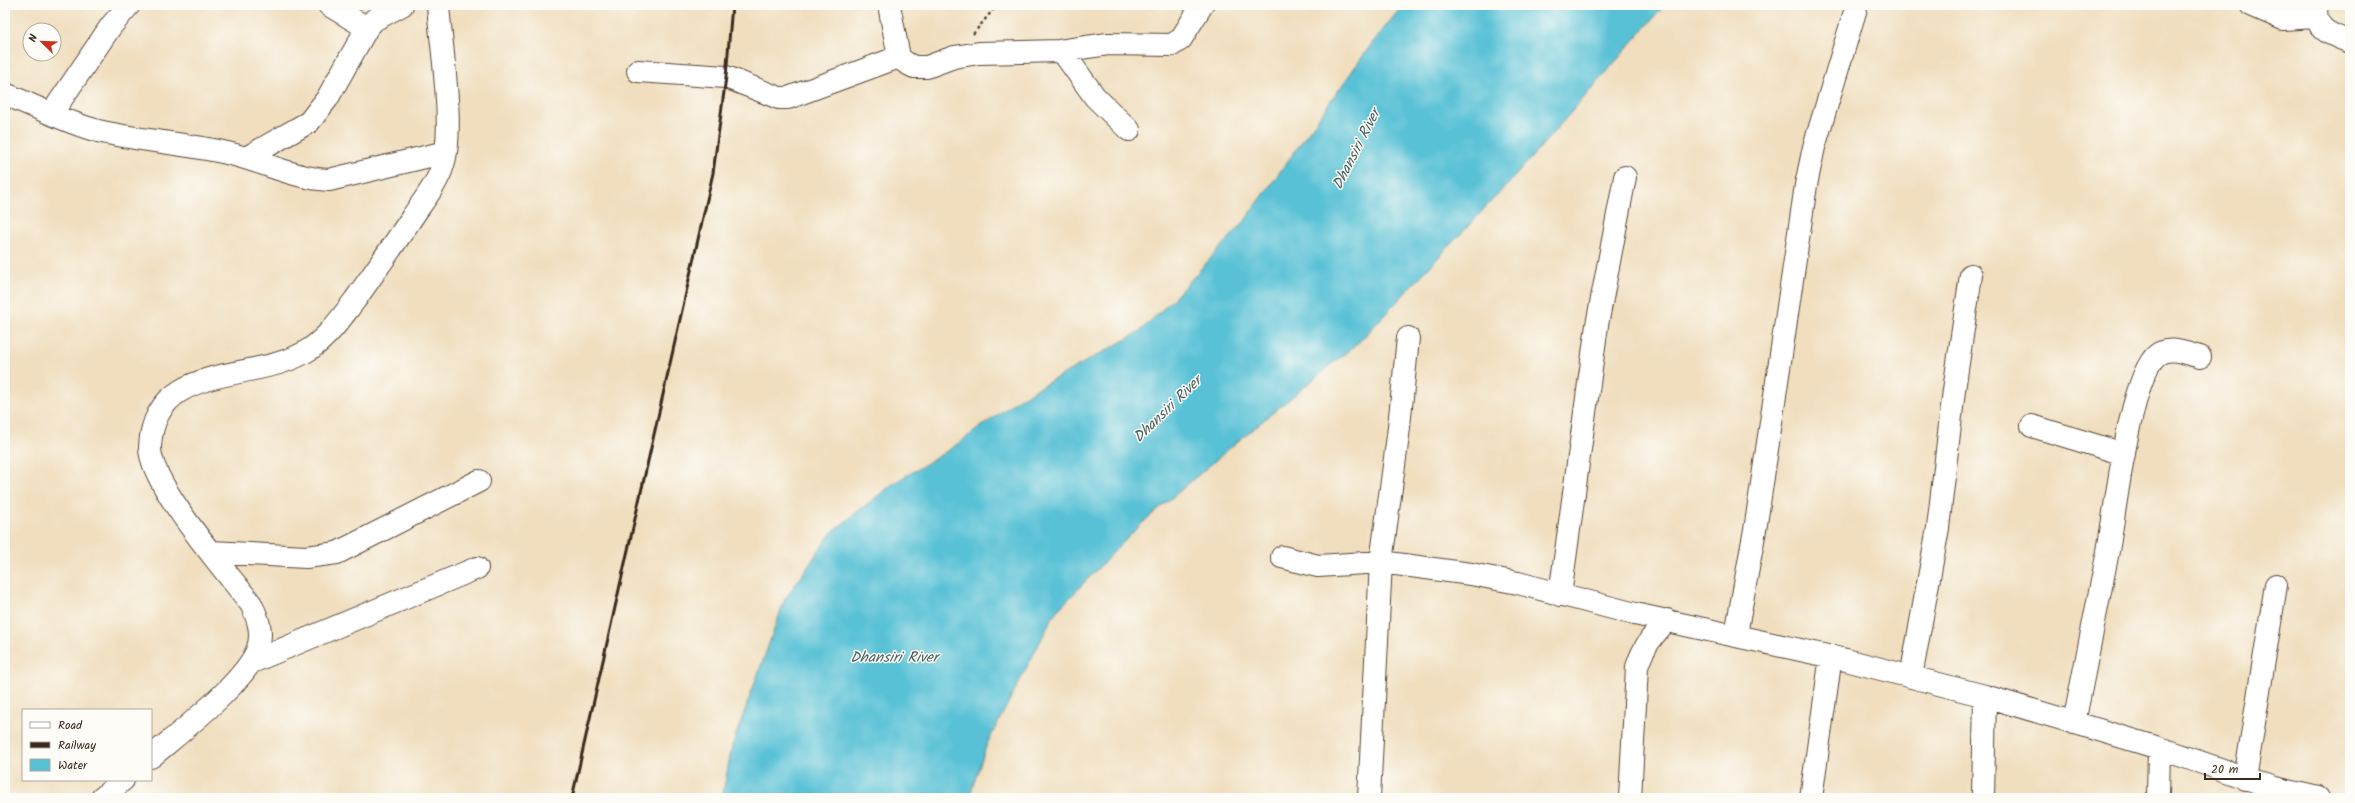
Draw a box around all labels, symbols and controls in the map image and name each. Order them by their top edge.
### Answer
north arrow [22,22,62,62]
text: N [24,32,43,45]
water label: Dhansiri River [1326,102,1389,194]
water label: Dhansiri River [1128,369,1210,449]
water label: Dhansiri River [850,646,941,670]
legend [22,709,152,781]
text: Road [58,716,83,735]
text: Railway [58,736,96,755]
scale bar [2205,755,2260,781]
text: Water [58,756,88,775]
text: 20 m [2211,760,2239,779]

